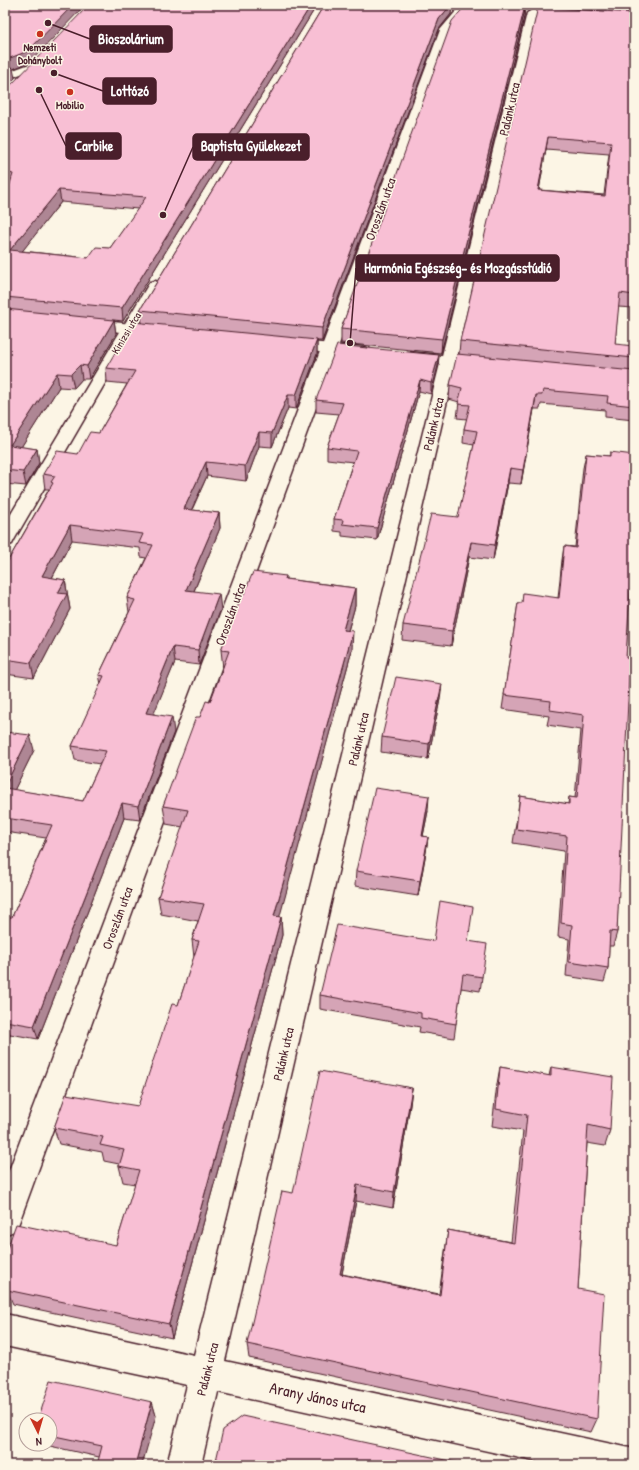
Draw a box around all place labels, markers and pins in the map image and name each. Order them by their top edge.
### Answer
callout: Bioszolárium [90,26,172,52]
marker: Nemzeti Dohánybolt [35,29,45,39]
place label: Nemzeti Dohánybolt [18,40,63,68]
callout: Lottózó [103,78,156,104]
marker: Mobilio [65,87,75,97]
place label: Mobilio [56,98,84,112]
callout: Carbike [66,133,121,159]
callout: Baptista Gyülekezet [193,134,309,160]
callout: Harmónia Egészség- és Mozgásstúdió [356,255,559,281]

